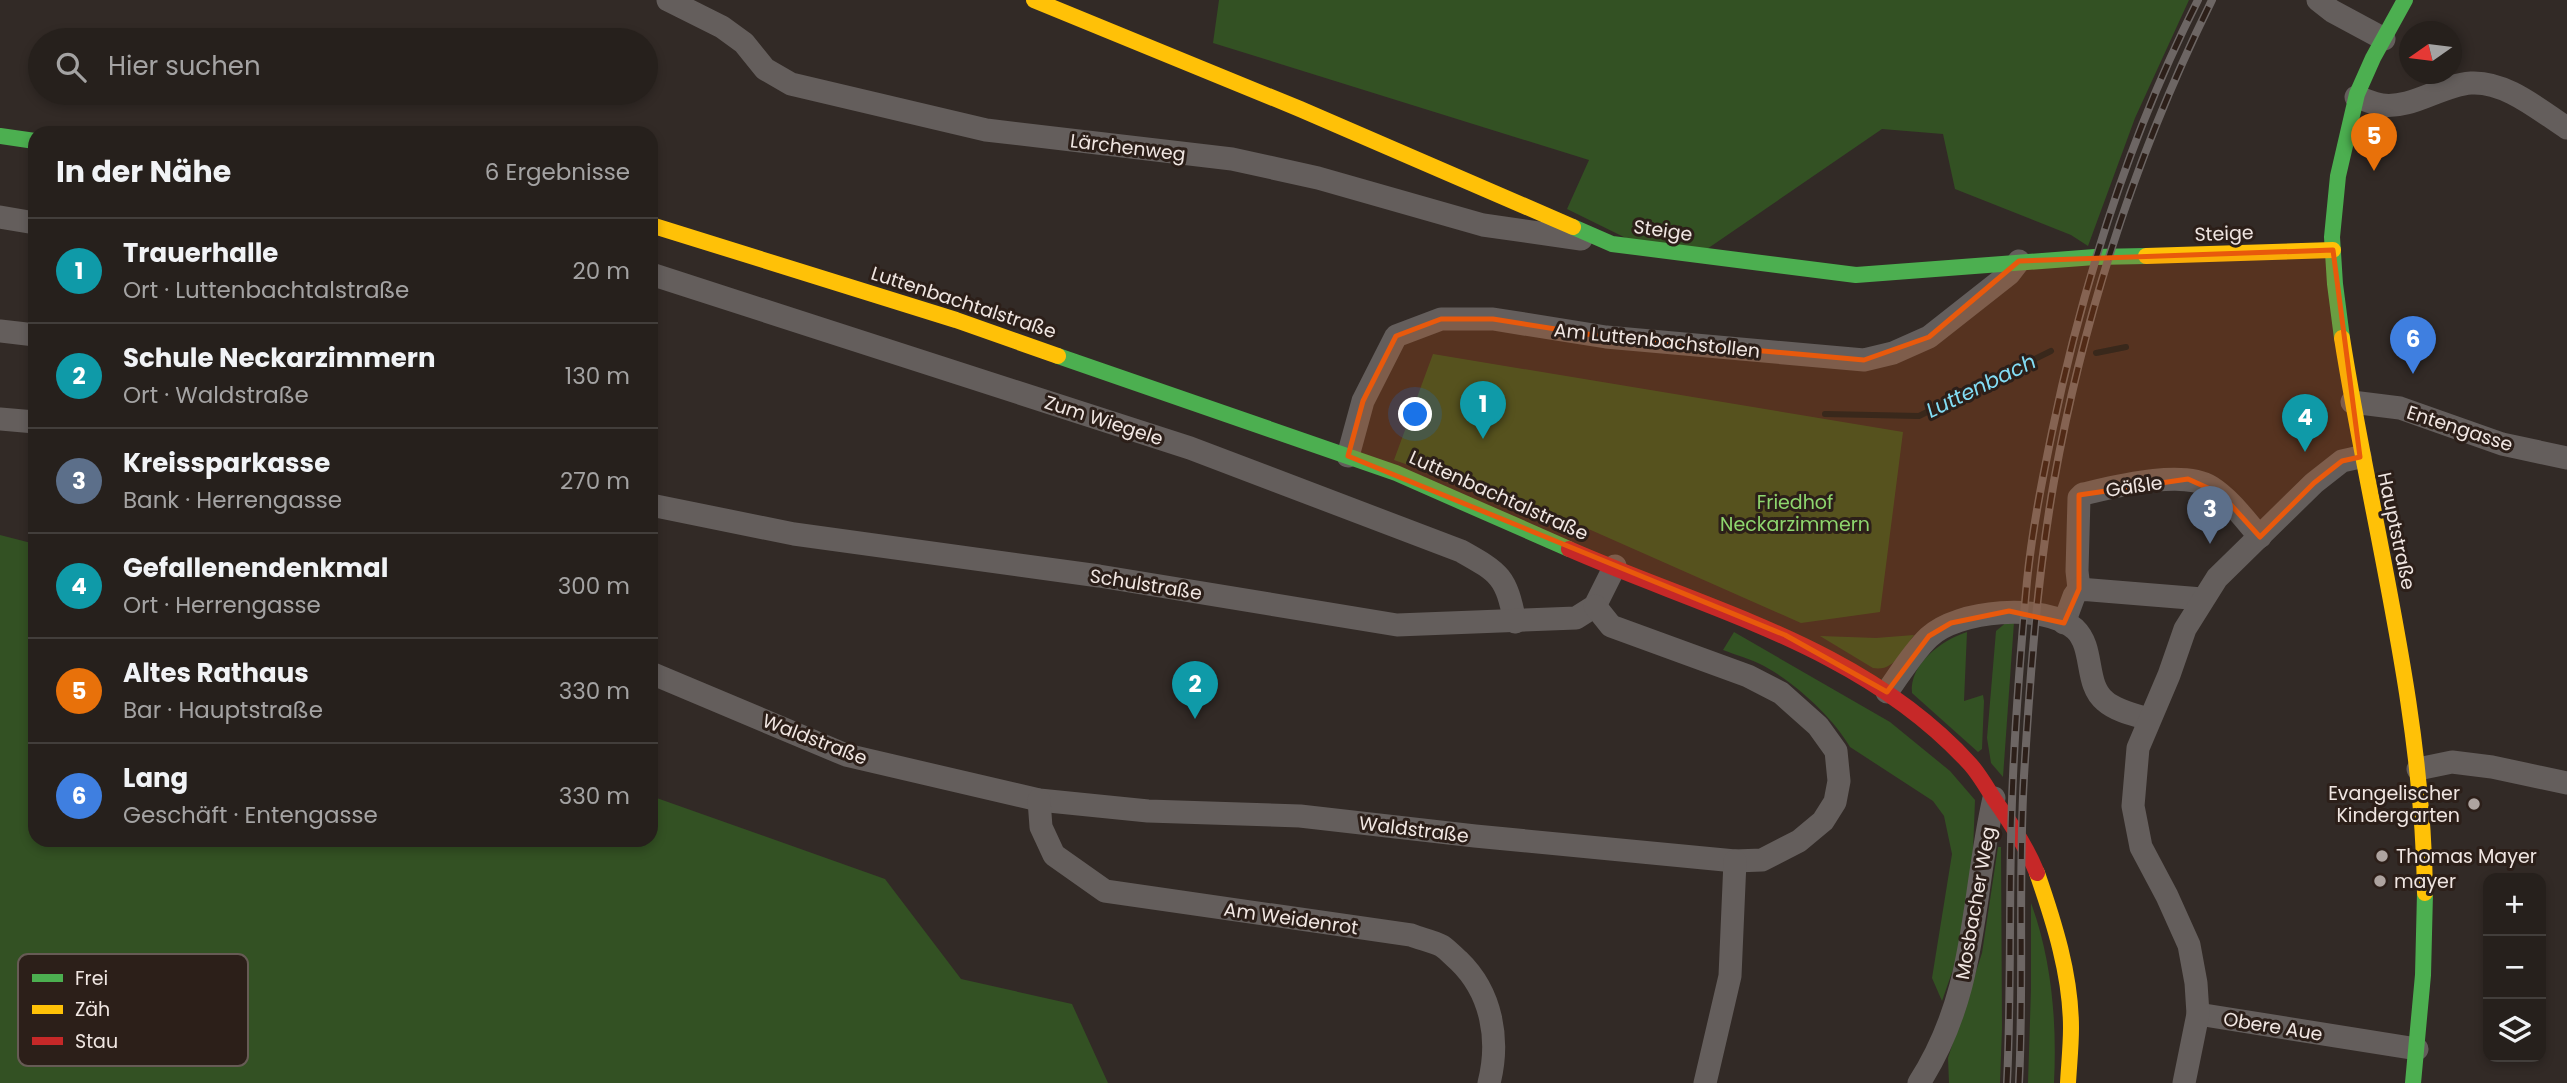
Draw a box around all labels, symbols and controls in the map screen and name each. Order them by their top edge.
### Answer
north arrow [2399,21,2462,84]
search box [28,28,658,105]
icon: search [52,48,90,86]
text: Hier suchen [108,48,261,84]
pin: 5 [2351,113,2397,171]
street label: Lärchenweg [1069,127,1187,168]
text: In der Nähe [56,150,231,193]
text: 6 Ergebnisse [485,156,630,188]
street label: Steige [1632,213,1694,248]
street label: Steige [2194,219,2254,248]
text: Trauerhalle [123,235,278,271]
text: 1 [75,255,83,287]
text: 20 m [572,255,630,287]
street label: Luttenbachtalstraße [868,260,1060,345]
text: Ort · Luttenbachtalstraße [123,274,409,306]
street label: Am Luttenbachstollen [1552,316,1761,365]
pin: 6 [2390,316,2436,374]
text: Schule Neckarzimmern [123,340,435,376]
water label: Luttenbach [1921,346,2041,425]
text: 2 [72,360,86,392]
text: 130 m [565,360,630,392]
text: Ort · Waldstraße [123,379,309,411]
pin: 1 [1460,381,1506,439]
street label: Zum Wiegele [1041,389,1167,452]
pin: 4 [2282,394,2328,452]
your location [1398,397,1432,431]
street label: Entengasse [2403,399,2516,458]
street label: Luttenbachtalstraße [1405,444,1593,547]
text: Kreissparkasse [123,445,330,481]
text: 3 [72,465,86,497]
text: 270 m [560,465,630,497]
street label: Gäßle [2104,469,2164,504]
street label: Hauptstraße [2371,470,2422,592]
text: Bank · Herrengasse [123,484,342,516]
pin: 3 [2187,486,2233,544]
park label: Friedhof Neckarzimmern [1720,489,1870,538]
text: Gefallenendenkmal [123,550,388,586]
street label: Schulstraße [1088,562,1204,607]
text: 4 [71,570,87,602]
text: 300 m [558,570,630,602]
text: Ort · Herrengasse [123,589,321,621]
text: Altes Rathaus [123,655,309,691]
pin: 2 [1172,661,1218,719]
text: 5 [72,675,86,707]
text: 330 m [559,675,630,707]
text: Bar · Hauptstraße [123,694,323,726]
street label: Waldstraße [758,707,871,772]
text: Lang [123,760,188,796]
text: 6 [72,780,86,812]
text: 330 m [559,780,630,812]
place label: Evangelischer Kindergarten [2328,780,2460,829]
marker: Evangelischer Kindergarten [2466,796,2482,812]
text: Geschäft · Entengasse [123,799,378,831]
street label: Waldstraße [1358,809,1470,850]
street label: Mosbacher Weg [1949,824,2002,982]
place label: Thomas Mayer [2396,843,2537,870]
marker: Thomas Mayer [2374,848,2390,864]
place label: mayer [2394,868,2456,895]
marker: mayer [2372,873,2388,889]
map controls [2483,873,2546,1062]
button: + [2483,873,2546,936]
street label: Am Weidenrot [1222,896,1360,941]
button: − [2483,936,2546,999]
legend [18,954,248,1066]
text: Frei [75,965,108,992]
text: Zäh [75,996,110,1023]
button: layers [2483,999,2546,1062]
street label: Obere Aue [2221,1005,2325,1048]
text: Stau [75,1028,118,1055]

